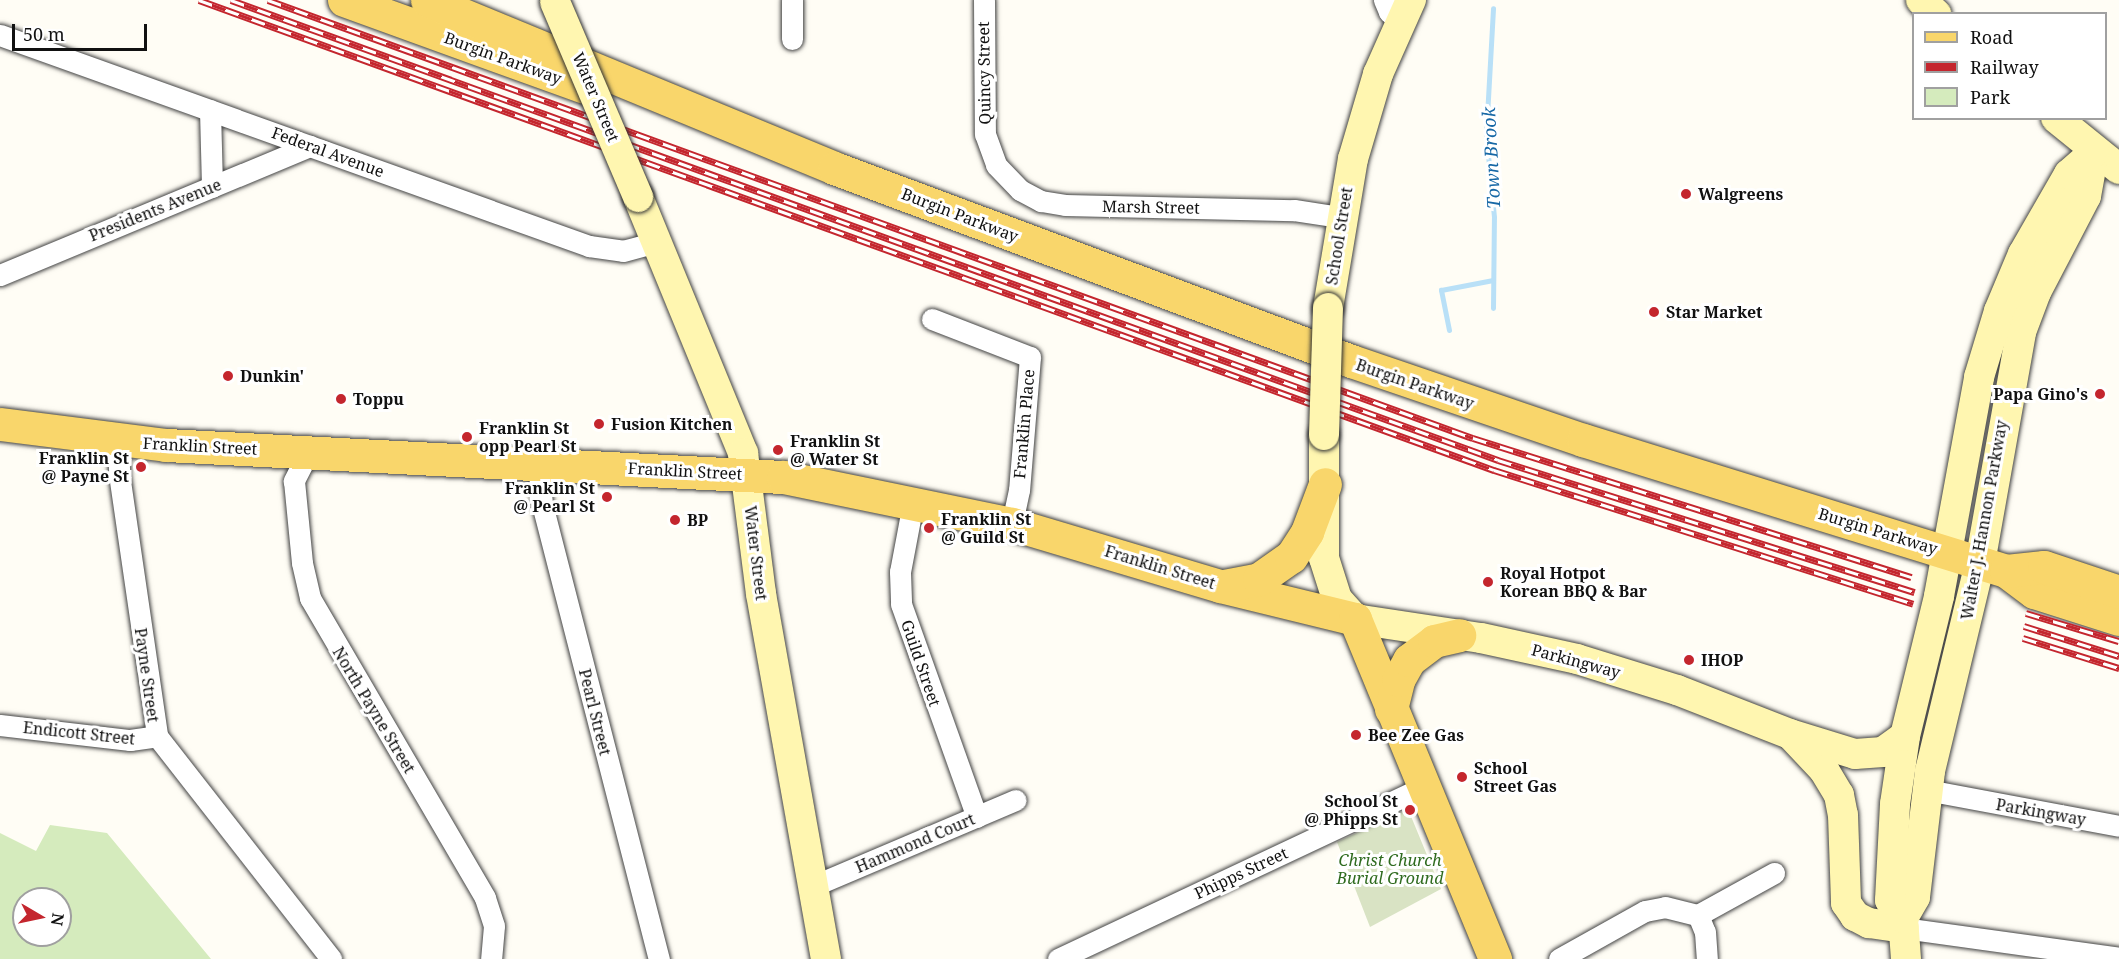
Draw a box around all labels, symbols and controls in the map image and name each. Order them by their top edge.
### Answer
scale bar [15,12,150,50]
legend [1912,12,2107,120]
street label: Quincy Street [974,21,994,125]
text: 50 m [23,22,65,46]
text: Road [1970,25,2013,49]
street label: Burgin Parkway [442,28,564,88]
street label: Water Street [569,49,623,145]
text: Railway [1970,55,2039,79]
text: Park [1970,85,2010,109]
water label: Town Brook [1478,107,1504,209]
street label: Federal Avenue [269,123,387,181]
street label: Presidents Avenue [86,175,224,245]
street label: Burgin Parkway [899,184,1021,246]
place label: Walgreens [1698,184,1783,204]
street label: School Street [1322,186,1356,286]
marker: Walgreens [1679,187,1693,201]
street label: Marsh Street [1102,197,1200,217]
place label: Star Market [1666,302,1763,322]
marker: Star Market [1647,305,1661,319]
street label: Burgin Parkway [1354,355,1476,413]
place label: Dunkin' [240,366,304,386]
street label: Franklin Place [1010,368,1038,480]
marker: Dunkin' [221,369,235,383]
place label: Papa Gino's [1993,384,2088,404]
marker: Papa Gino's [2093,387,2107,401]
place label: Toppu [353,389,404,409]
marker: Toppu [334,392,348,406]
place label: Fusion Kitchen [611,414,732,434]
marker: Fusion Kitchen [592,417,606,431]
place label: Franklin St opp Pearl St [479,418,576,456]
street label: Walter J. Hannon Parkway [1957,419,2011,621]
marker: Franklin St opp Pearl St [460,430,474,444]
place label: Franklin St @ Water St [790,431,880,469]
street label: Franklin Street [142,433,258,459]
marker: Franklin St @ Water St [771,443,785,457]
place label: Franklin St @ Payne St [39,448,129,486]
street label: Franklin Street [627,458,743,484]
marker: Franklin St @ Payne St [134,460,148,474]
place label: Franklin St @ Pearl St [505,478,595,516]
marker: Franklin St @ Pearl St [600,490,614,504]
street label: Burgin Parkway [1816,504,1940,558]
street label: Water Street [741,505,771,601]
place label: Franklin St @ Guild St [941,509,1031,547]
place label: BP [687,510,708,530]
marker: BP [668,513,682,527]
marker: Franklin St @ Guild St [922,521,936,535]
street label: Franklin Street [1102,541,1218,593]
place label: Royal Hotpot Korean BBQ & Bar [1500,563,1647,601]
marker: Royal Hotpot Korean BBQ & Bar [1481,575,1495,589]
street label: Guild Street [897,617,945,709]
street label: Payne Street [131,627,163,723]
street label: Parkingway [1530,640,1622,682]
street label: North Payne Street [329,643,419,777]
place label: IHOP [1701,650,1743,670]
marker: IHOP [1682,653,1696,667]
street label: Pearl Street [575,667,615,757]
street label: Endicott Street [22,718,136,748]
place label: Bee Zee Gas [1368,725,1464,745]
marker: Bee Zee Gas [1349,728,1363,742]
place label: School Street Gas [1474,758,1557,796]
marker: School Street Gas [1455,770,1469,784]
place label: School St @ Phipps St [1304,791,1398,829]
street label: Parkingway [1994,795,2088,829]
marker: School St @ Phipps St [1403,803,1417,817]
street label: Hammond Court [852,809,978,877]
street label: Phipps Street [1191,843,1291,903]
park label: Christ Church Burial Ground [1337,850,1443,888]
north arrow [12,887,72,947]
text: N [46,912,70,927]

